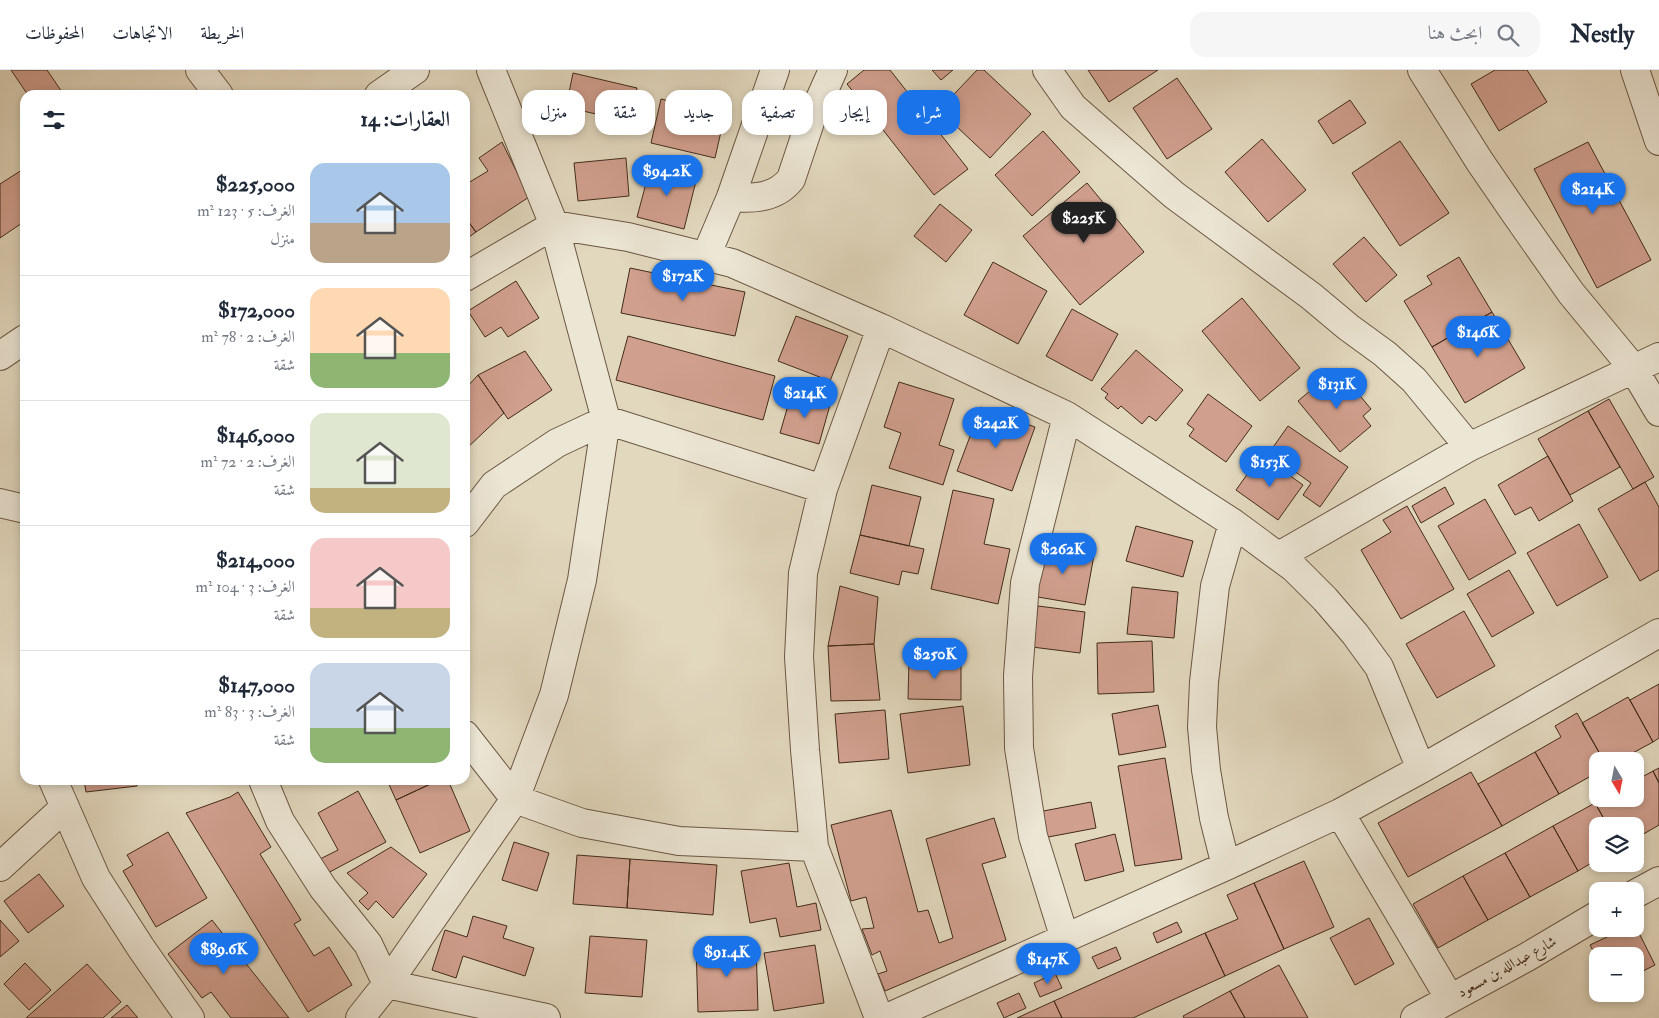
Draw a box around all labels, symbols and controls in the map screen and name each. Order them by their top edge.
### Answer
search box [1190,12,1540,57]
text: Nestly [1570,19,1634,50]
text: ابحث هنا [1428,21,1482,45]
icon: search [1494,21,1522,49]
text: المحفوظات [25,22,84,45]
text: الاتجاهات [112,22,172,45]
text: الخريطة [200,22,244,45]
chip: منزل [522,90,585,135]
chip: شقة [595,90,655,135]
chip: جديد [665,90,732,135]
chip: تصفية [742,90,813,135]
chip: إيجار [823,90,887,135]
chip: شراء [897,90,960,135]
icon: filters [40,106,68,134]
text: العقارات: 14 [361,106,450,133]
pin: $94.2K [626,154,708,197]
text: $94.2K [643,161,691,181]
text: $225,000 [216,171,295,198]
pin: $214K [1558,172,1628,215]
text: $214K [1572,179,1614,199]
icon: home [350,183,410,243]
text: الغرف: 5 · 123 m² [197,201,295,221]
pin: $225K [1049,202,1119,244]
text: $225K [1062,208,1106,228]
text: منزل [270,229,295,249]
pin: $172K [648,260,718,302]
text: $172K [662,266,704,286]
text: $172,000 [218,297,295,324]
icon: home [350,308,410,368]
pin: $146K [1443,316,1513,358]
text: $146K [1457,322,1499,342]
text: الغرف: 2 · 78 m² [201,327,295,347]
text: شقة [274,355,295,375]
pin: $131K [1302,368,1372,410]
text: $131K [1318,374,1356,394]
pin: $214K [770,376,840,419]
text: $214K [784,383,826,403]
pin: $242K [961,406,1031,449]
text: $242K [973,413,1019,433]
text: $146,000 [216,422,295,449]
icon: home [350,433,410,493]
pin: $153K [1235,446,1305,488]
text: الغرف: 2 · 72 m² [201,452,295,472]
text: $153K [1250,452,1290,472]
text: شقة [274,480,295,500]
pin: $262K [1028,532,1098,575]
text: $262K [1041,539,1085,559]
text: $214,000 [216,547,295,574]
icon: home [350,558,410,618]
text: الغرف: 3 · 104 m² [196,577,295,597]
text: شقة [274,605,295,625]
pin: $250K [900,638,970,680]
text: $250K [913,644,957,664]
text: $147,000 [218,672,295,699]
icon: home [350,683,410,743]
text: الغرف: 3 · 83 m² [204,702,295,722]
text: شقة [274,730,295,750]
north arrow [1589,752,1644,808]
map controls [1589,752,1644,1002]
button: layers [1589,817,1644,872]
button: + [1589,882,1644,937]
pin: $89.6K [183,932,265,975]
street label: شارع عبدالله بن مسعود [1454,932,1561,1005]
pin: $91.4K [686,936,768,978]
text: $89.6K [200,939,248,959]
text: $91.4K [704,942,750,962]
pin: $147K [1013,942,1083,985]
button: − [1589,947,1644,1002]
text: $147K [1027,949,1069,969]

